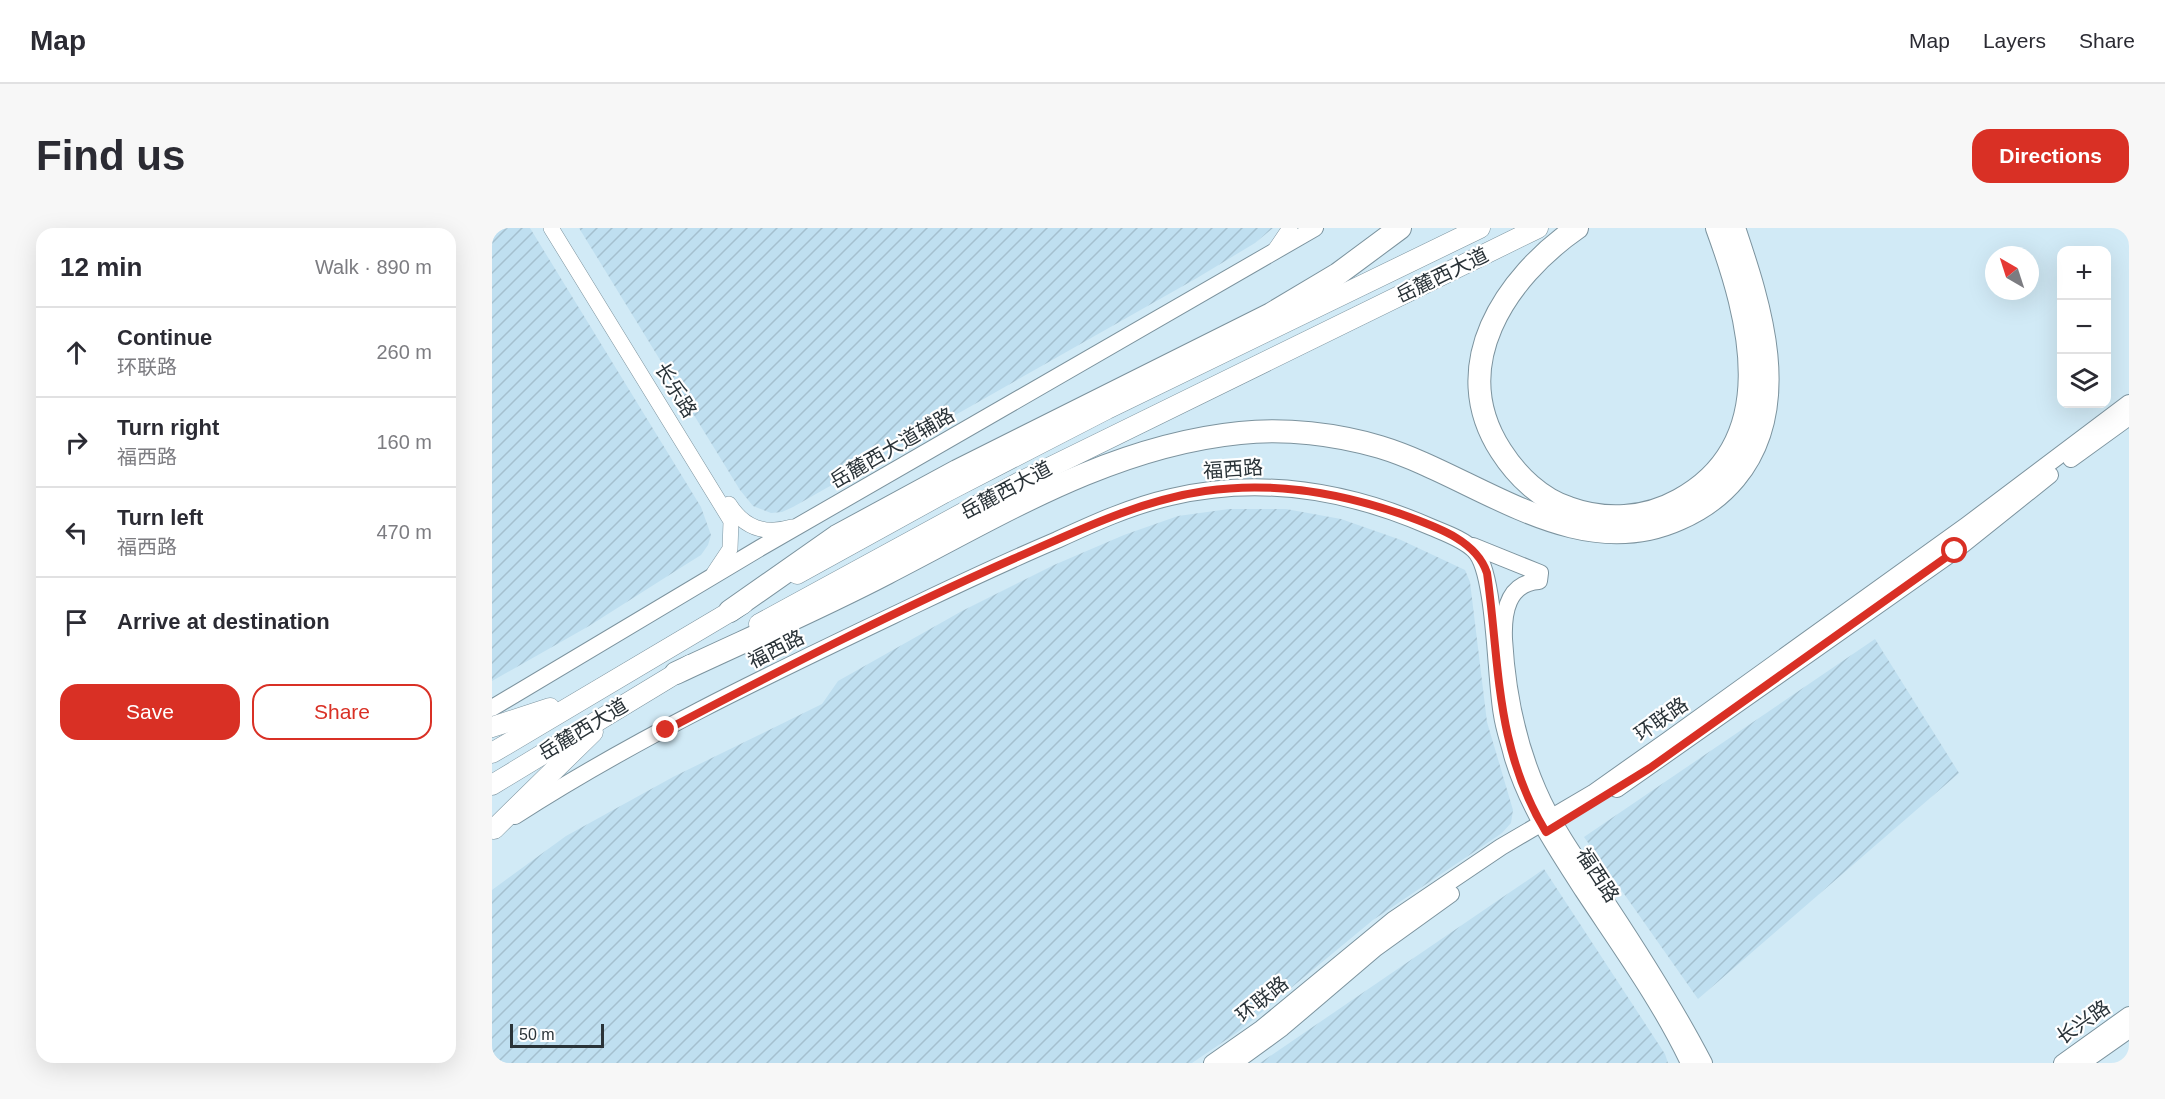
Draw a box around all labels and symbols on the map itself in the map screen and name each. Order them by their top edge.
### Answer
street label: 岳麓西大道 [1392,243,1492,307]
north arrow [1985,246,2039,300]
street label: 长乐路 [651,359,701,421]
street label: 岳麓西大道辅路 [826,403,958,493]
street label: 福西路 [1202,456,1264,482]
street label: 岳麓西大道 [957,457,1055,523]
route start [1941,537,1967,563]
street label: 福西路 [744,626,808,672]
street label: 环联路 [1630,693,1692,745]
street label: 岳麓西大道 [534,694,632,764]
route end [652,716,678,742]
street label: 福西路 [1572,844,1624,906]
street label: 环联路 [1232,972,1292,1026]
street label: 长兴路 [2052,996,2114,1048]
scale bar [510,1021,604,1048]

